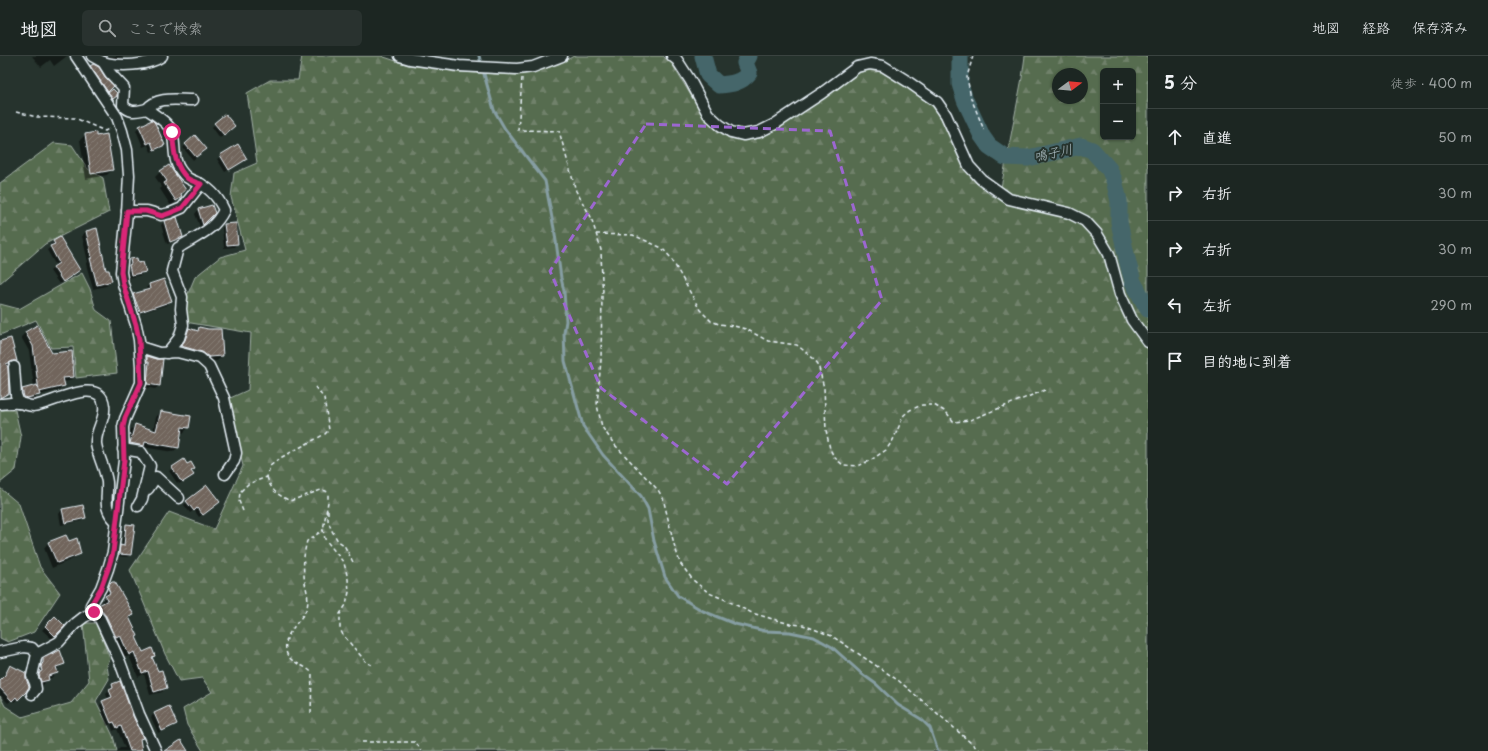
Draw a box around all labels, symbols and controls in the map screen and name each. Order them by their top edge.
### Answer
search box [82,10,362,46]
text: 地図 [20,14,58,42]
text: ここで検索 [128,16,203,39]
icon: search [96,17,118,39]
text: 地図 [1312,17,1340,38]
text: 経路 [1362,17,1390,38]
text: 保存済み [1412,17,1468,38]
north arrow [1052,68,1088,104]
map controls [1100,68,1136,140]
button: + [1100,68,1136,104]
text: 5 分 [1164,69,1197,95]
text: 徒歩 · 400 m [1391,73,1472,92]
button: − [1100,104,1136,140]
route start [163,123,181,141]
text: 直進 [1202,125,1232,148]
icon: ahead [1164,126,1186,148]
text: 50 m [1438,127,1472,146]
water label: 鳴子川 [1032,139,1074,165]
text: 右折 [1202,181,1232,204]
icon: right [1164,182,1186,204]
text: 30 m [1438,183,1472,202]
text: 右折 [1202,237,1232,260]
icon: right [1164,238,1186,260]
text: 30 m [1438,239,1472,258]
text: 左折 [1202,293,1232,316]
icon: left [1164,294,1186,316]
text: 290 m [1431,295,1472,314]
text: 目的地に到着 [1202,349,1292,372]
icon: arrive [1164,350,1186,372]
route end [85,603,103,621]

